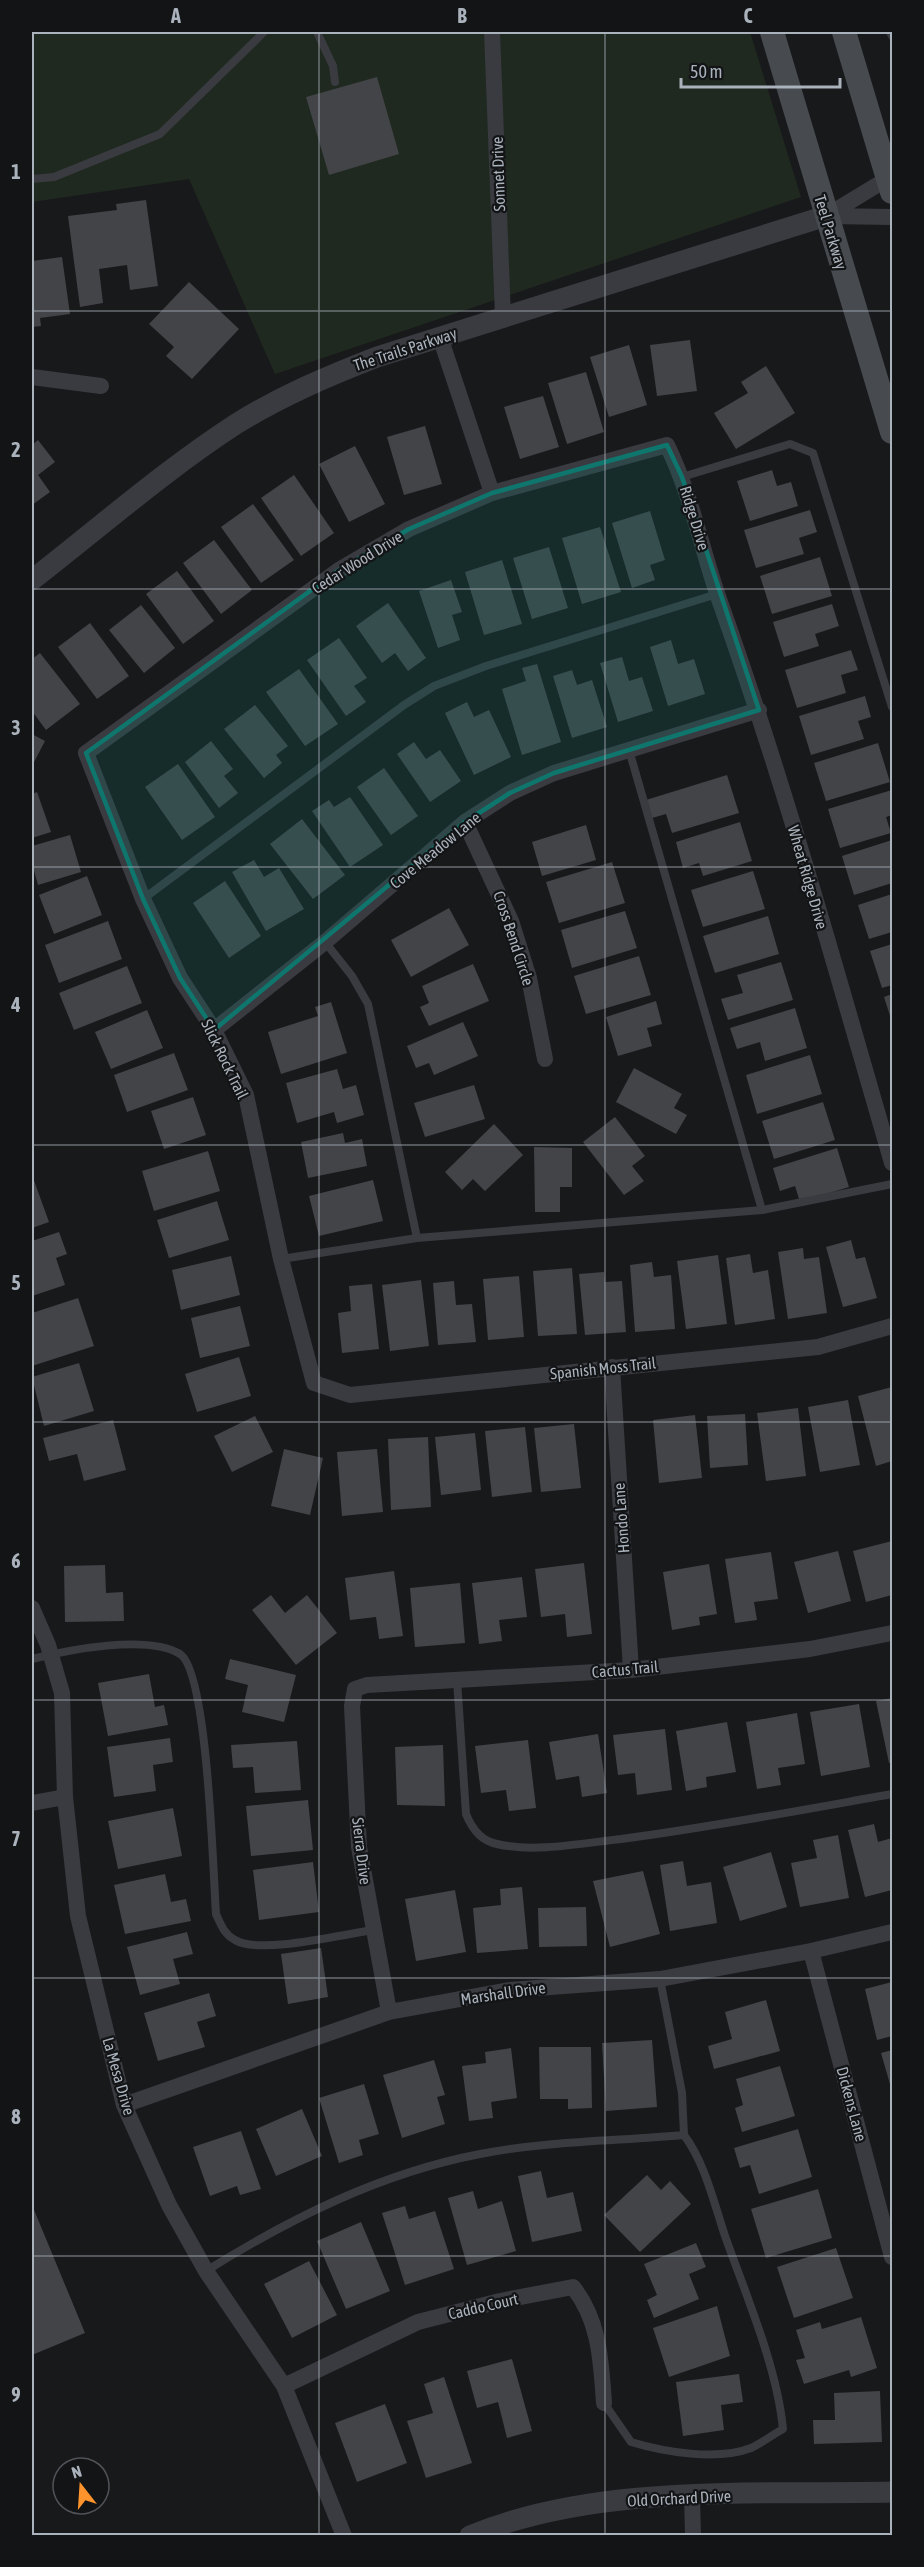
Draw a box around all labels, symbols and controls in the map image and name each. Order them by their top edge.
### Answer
text: A [170,4,181,27]
text: B [457,4,467,27]
text: C [744,4,753,27]
scale bar [681,51,840,89]
text: 50 m [690,61,722,82]
street label: Sonnet Drive [488,136,508,212]
text: 1 [11,160,21,183]
street label: Teel Parkway [810,193,851,272]
street label: The Trails Parkway [351,324,460,375]
text: 2 [11,438,21,461]
street label: Ridge Drive [676,484,713,553]
street label: Cedar Wood Drive [308,527,406,597]
text: 3 [11,716,21,739]
street label: Cove Meadow Lane [386,808,484,892]
street label: Wheat Ridge Drive [784,823,831,931]
street label: Cross Bend Circle [490,889,538,987]
text: 4 [10,993,21,1016]
street label: Slick Rock Trail [198,1016,252,1102]
text: 5 [11,1271,21,1294]
street label: Spanish Moss Trail [549,1353,658,1384]
street label: Hondo Lane [610,1482,632,1554]
text: 6 [11,1549,21,1572]
street label: Cactus Trail [591,1657,660,1681]
street label: Sierra Drive [349,1816,375,1886]
text: 7 [11,1827,21,1850]
street label: Marshall Drive [459,1978,547,2008]
street label: La Mesa Drive [99,2035,139,2117]
street label: Dickens Lane [833,2065,871,2143]
text: 8 [11,2105,21,2128]
street label: Caddo Court [446,2289,520,2323]
text: 9 [11,2383,21,2406]
north arrow [51,2456,111,2516]
text: N [69,2462,84,2482]
street label: Old Orchard Drive [627,2486,731,2510]

